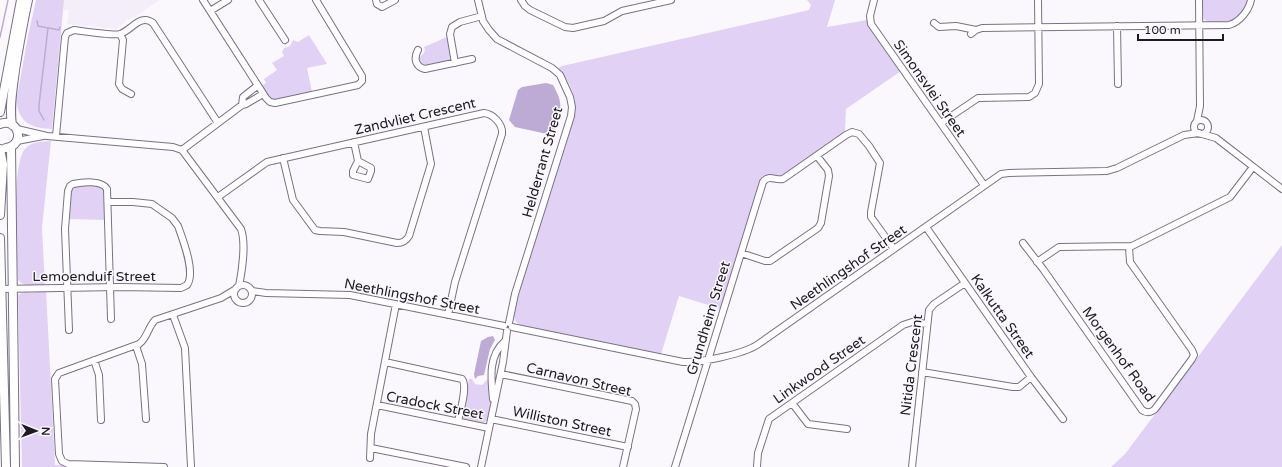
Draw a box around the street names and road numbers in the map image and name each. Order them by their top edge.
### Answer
street label: Simonsvlei Street [890,37,970,141]
street label: Zandvliet Crescent [353,94,478,139]
street label: Helderrant Street [519,104,567,220]
street label: Neethlingshof Street [787,221,910,314]
street label: Grundheim Street [683,258,734,377]
street label: Lemoenduif Street [32,268,156,285]
street label: Kalkutta Street [967,271,1038,362]
street label: Neethlingshof Street [343,275,482,318]
street label: Morgenhof Road [1078,303,1159,405]
street label: Nitida Crescent [897,313,926,417]
street label: Linkwood Street [770,331,869,407]
street label: Carnavon Street [525,359,634,400]
street label: Cradock Street [385,388,486,423]
street label: Williston Street [511,403,613,440]

